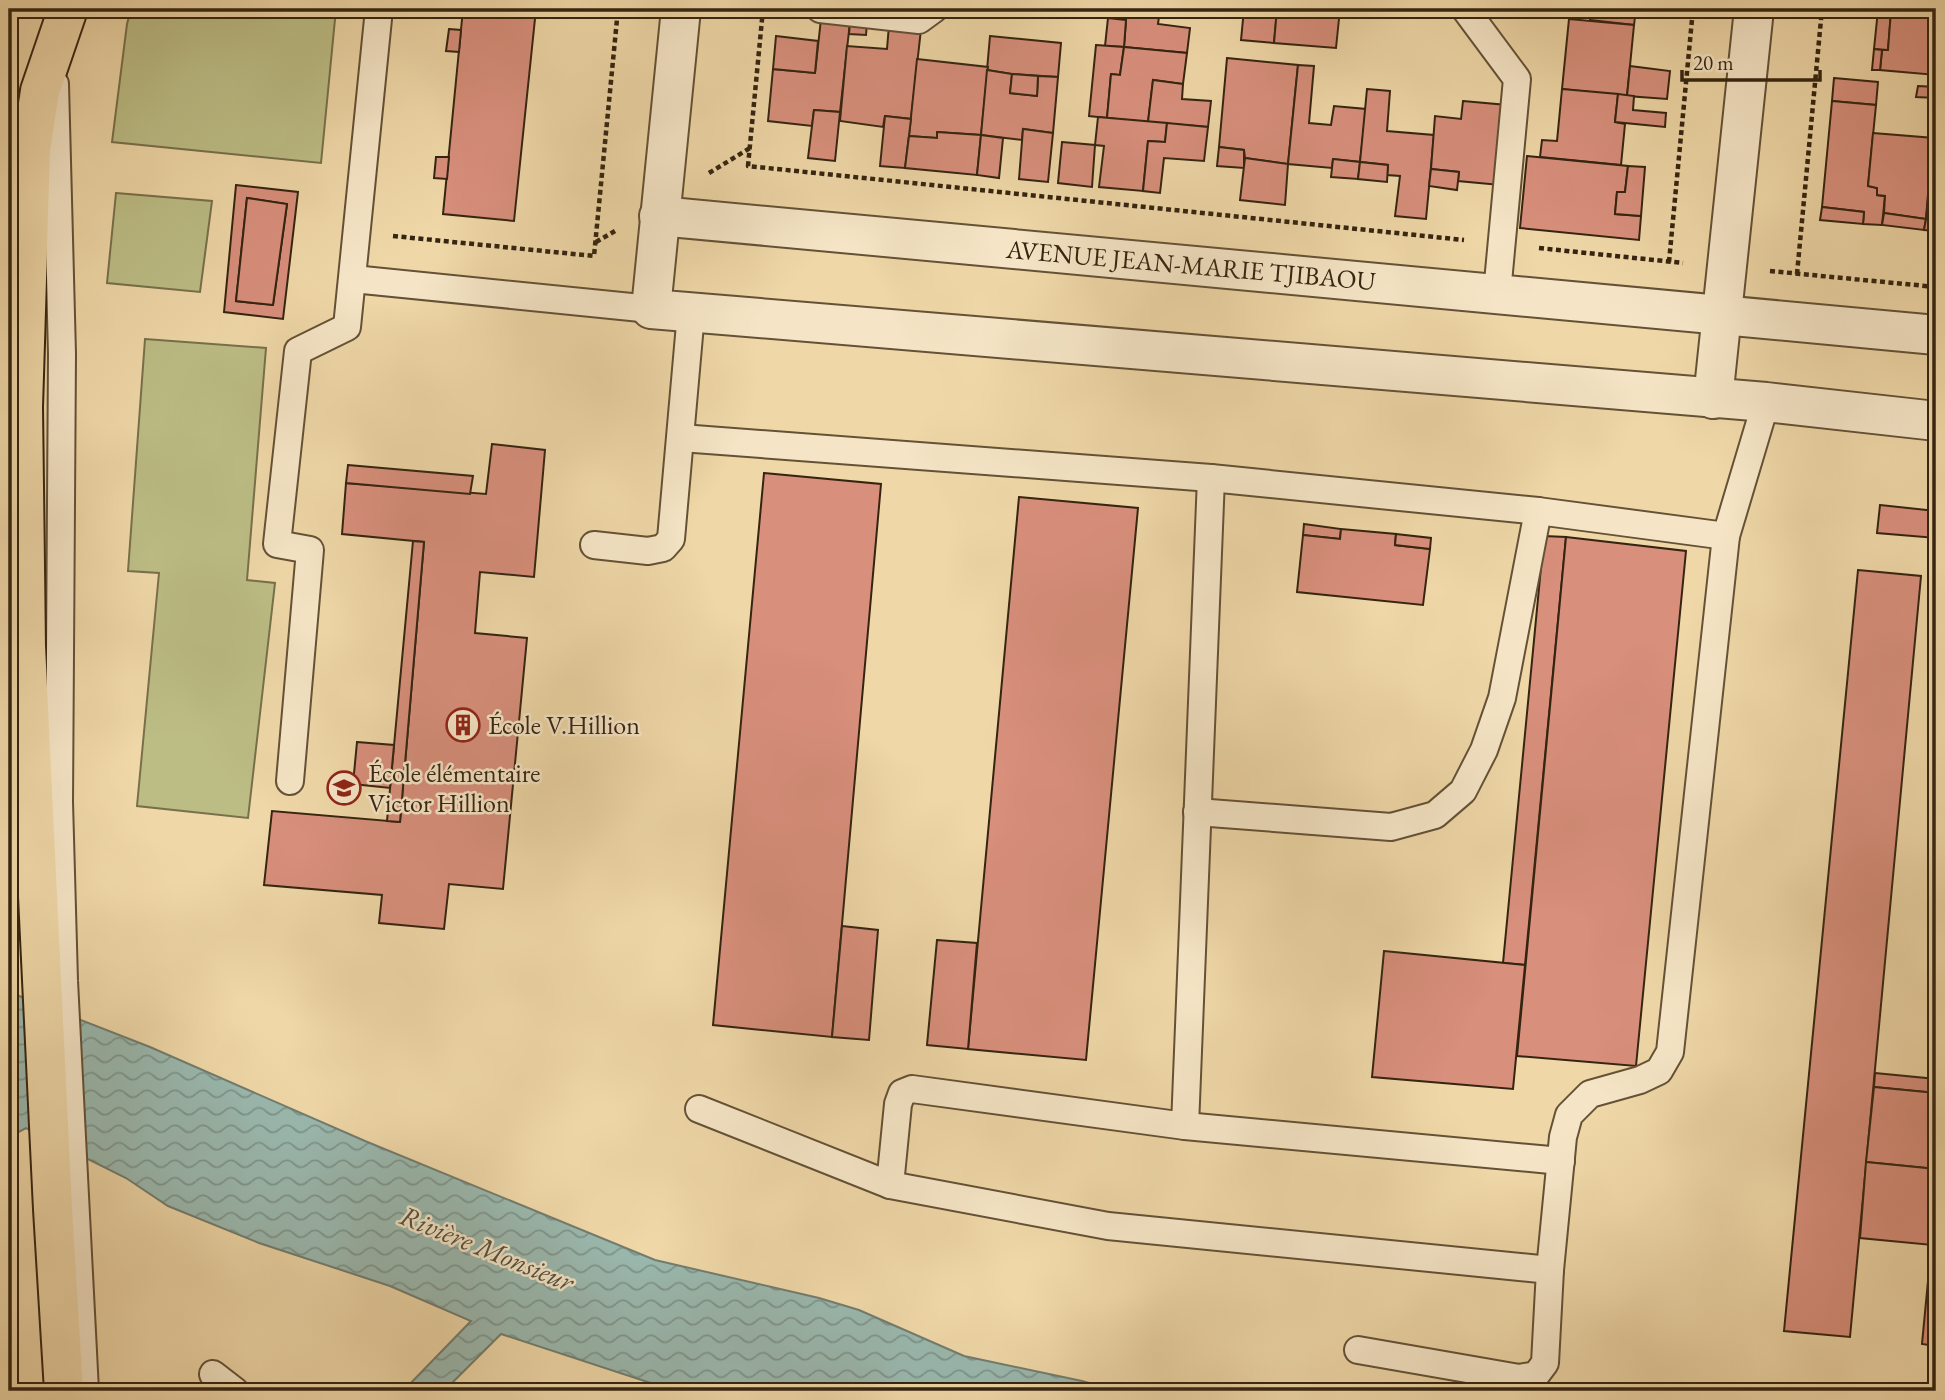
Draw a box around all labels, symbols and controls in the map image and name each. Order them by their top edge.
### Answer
scale bar [1682,38,1821,82]
text: 20 m [1693,49,1734,76]
street label: AVENUE JEAN-MARIE TJIBAOU [1004,232,1377,298]
building icon: École V.Hillion [444,706,482,744]
place label: École V.Hillion [488,708,640,742]
place label: École élémentaire Victor Hillion [368,756,540,820]
school or university icon: École élémentaire Victor Hillion [325,769,363,807]
water label: Rivière Monsieur [395,1197,581,1300]

